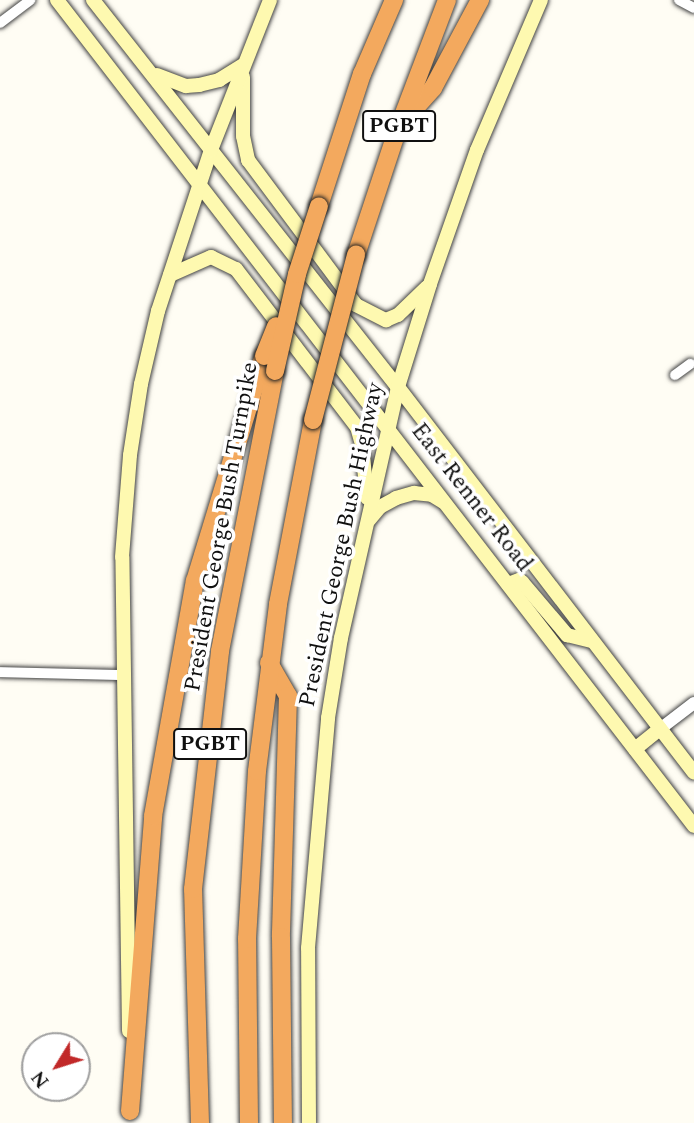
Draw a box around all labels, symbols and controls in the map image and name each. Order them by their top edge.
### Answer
road number: PGBT [360,108,438,144]
street label: President George Bush Turnpike [179,360,265,694]
street label: President George Bush Highway [294,380,390,710]
street label: East Renner Road [404,418,538,578]
road number: PGBT [172,726,248,762]
north arrow [21,1032,91,1102]
text: N [24,1064,57,1094]

